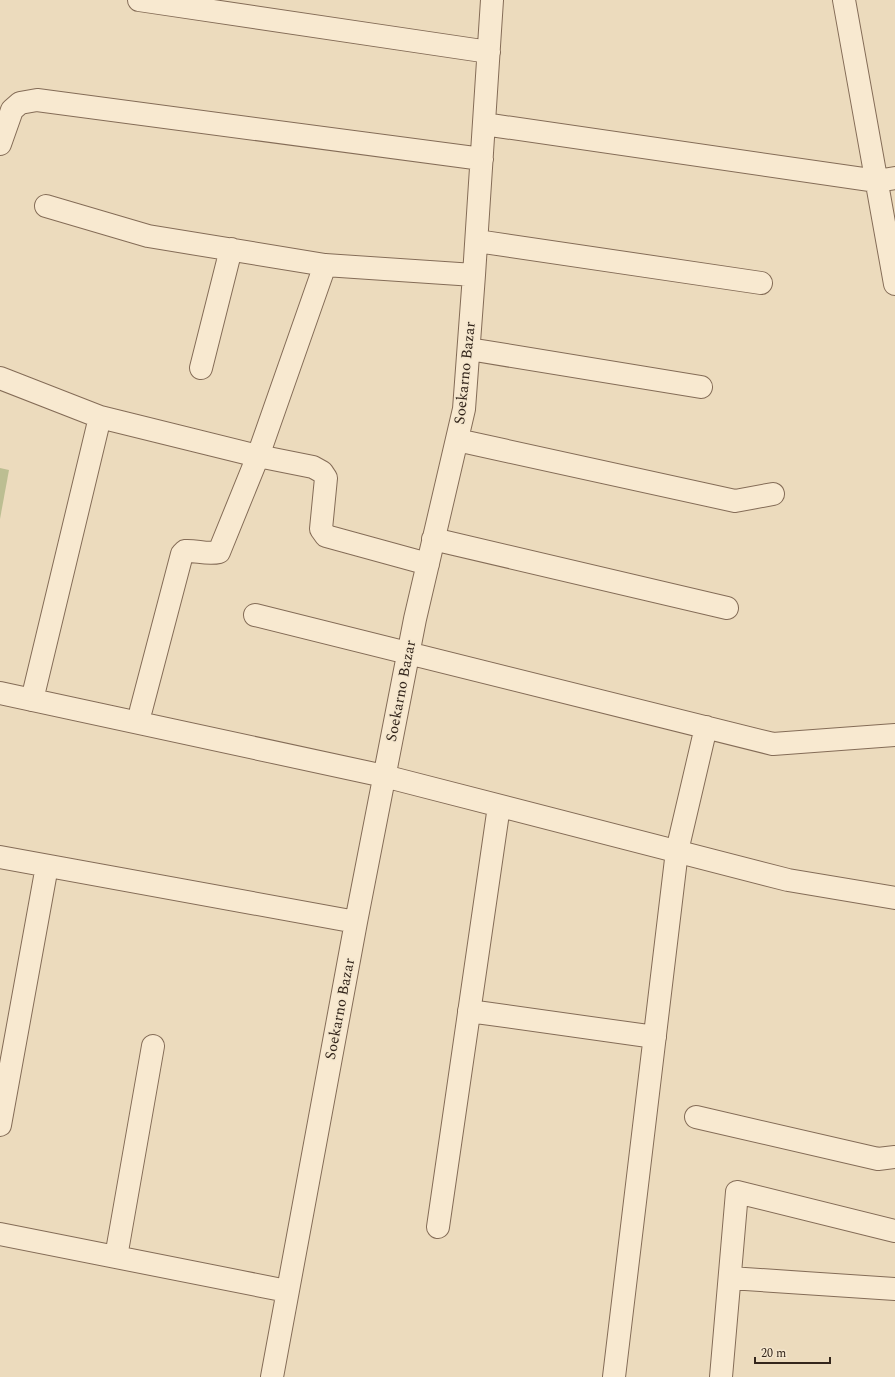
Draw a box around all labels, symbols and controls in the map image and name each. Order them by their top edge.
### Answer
street label: Soekarno Bazar [448,320,482,426]
street label: Soekarno Bazar [380,638,422,744]
street label: Soekarno Bazar [319,956,361,1062]
scale bar [755,1339,830,1365]
text: 20 m [761,1344,786,1363]

